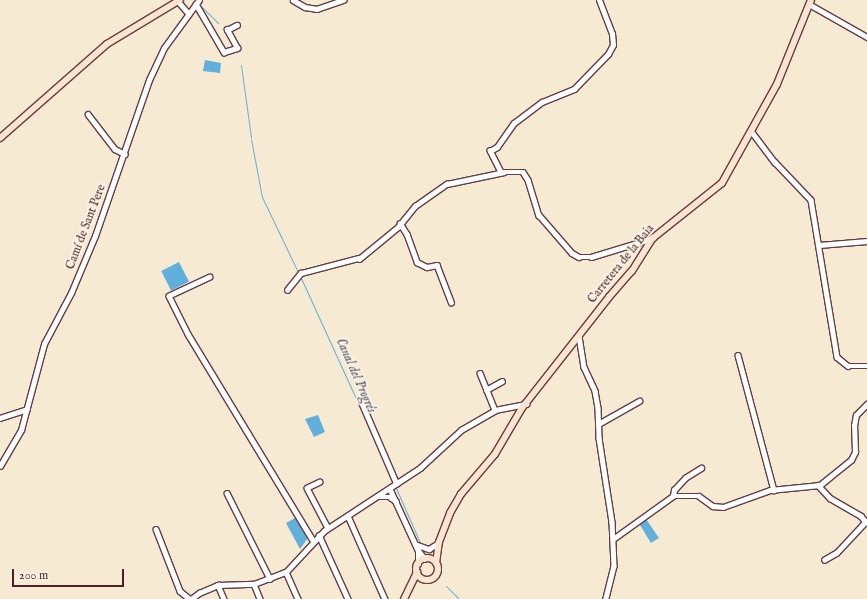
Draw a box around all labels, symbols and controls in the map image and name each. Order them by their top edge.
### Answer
street label: Camí de Sant Pere [63,182,109,272]
street label: Carretera de la Baia [585,222,657,306]
water label: Canal del Progrés [332,336,378,416]
scale bar [14,561,126,587]
text: 200 m [19,568,48,583]

